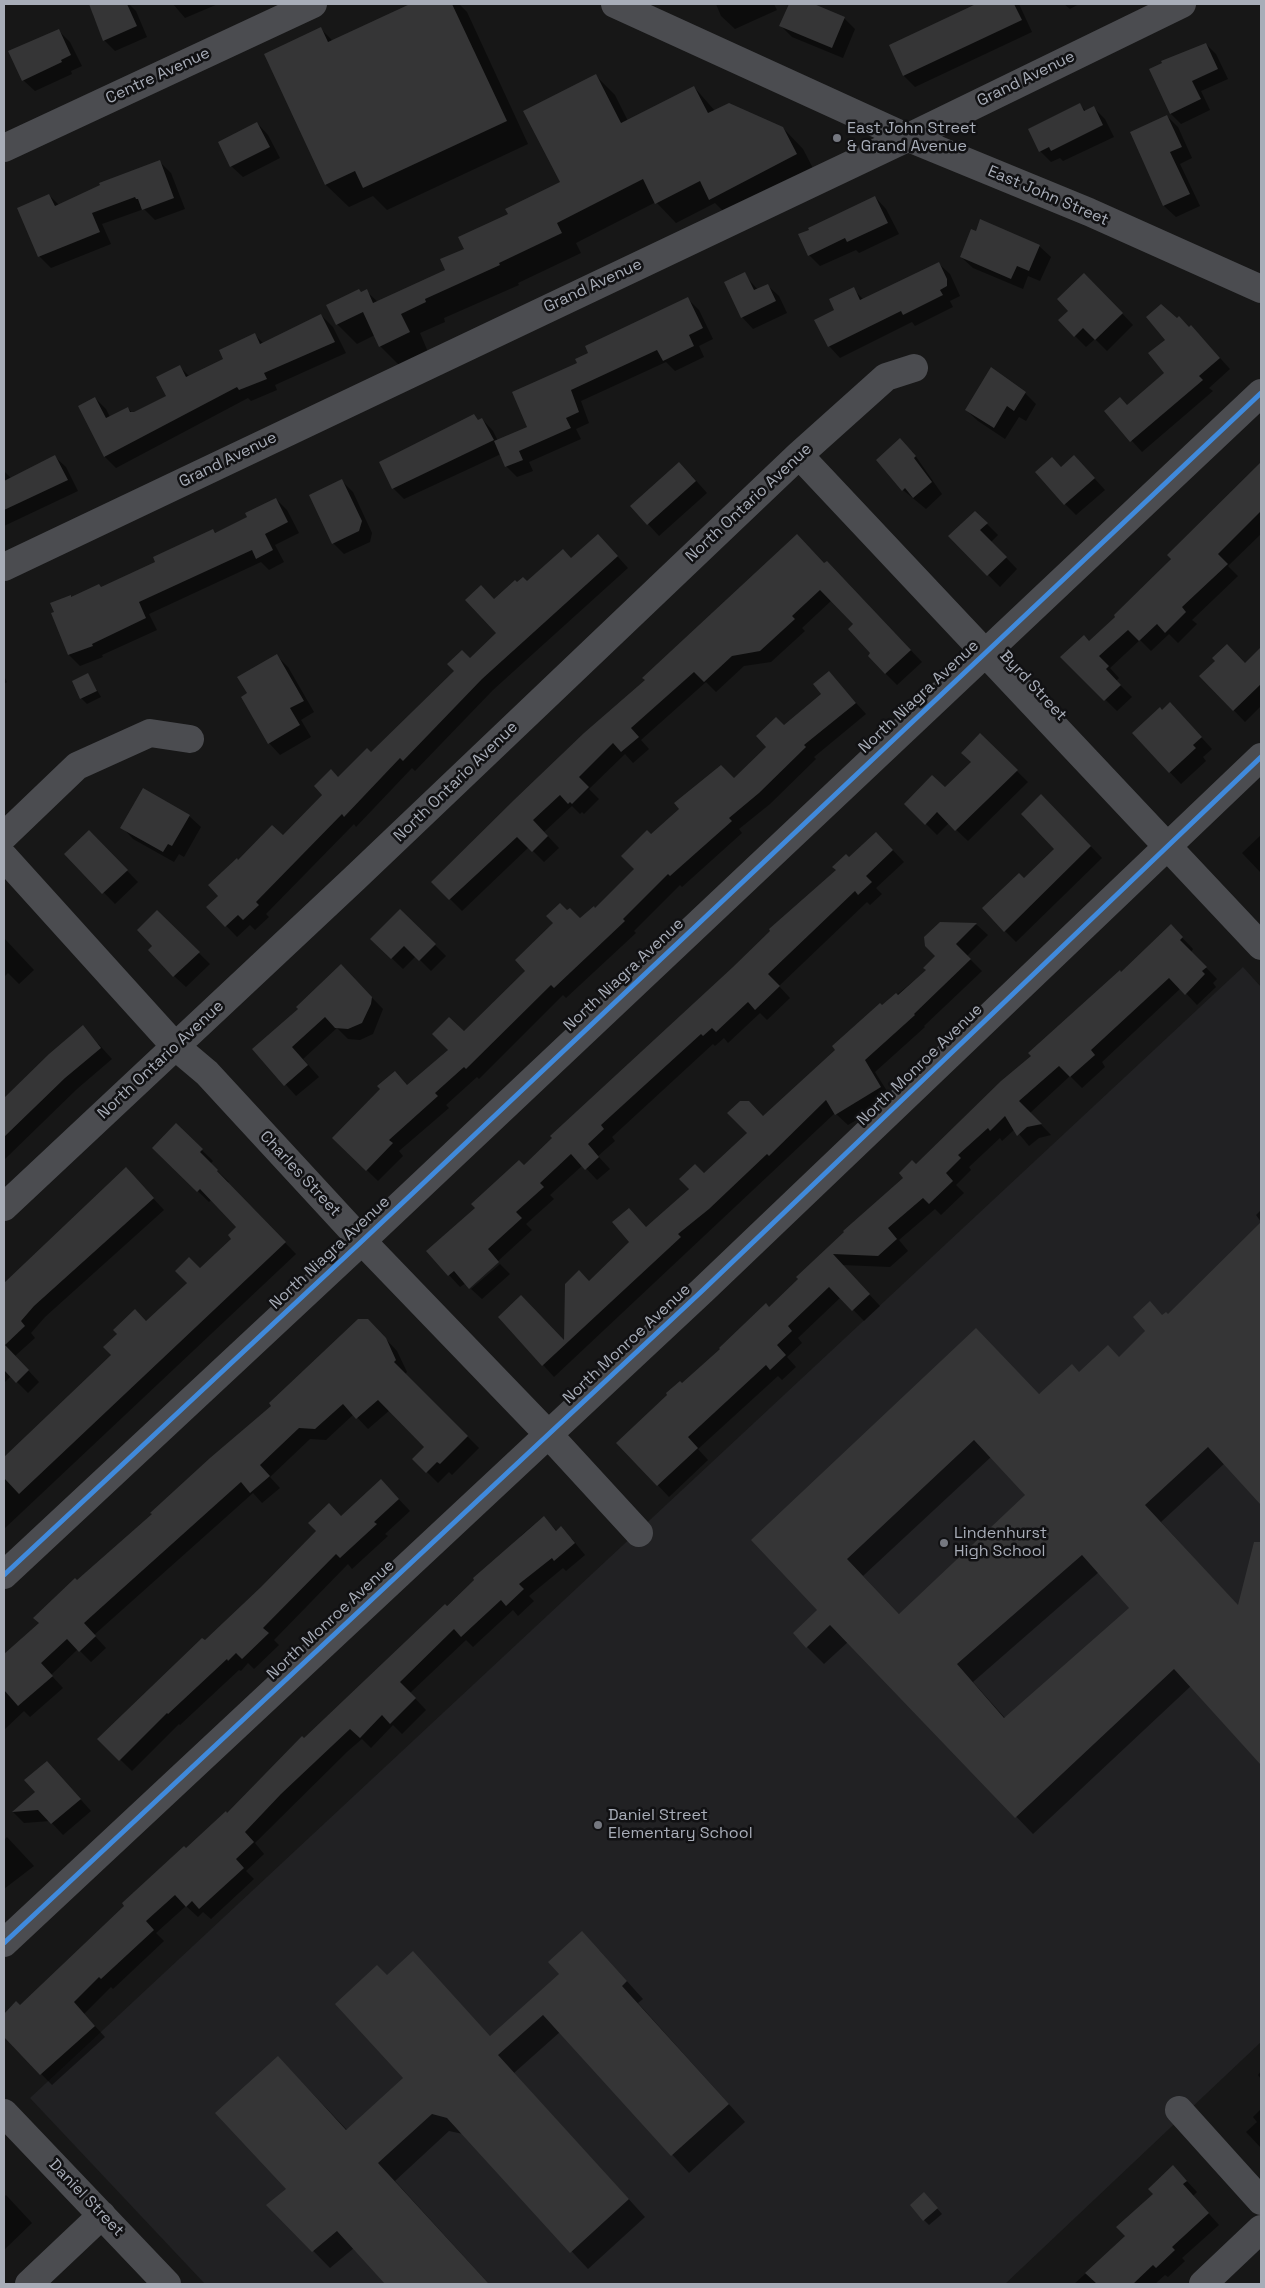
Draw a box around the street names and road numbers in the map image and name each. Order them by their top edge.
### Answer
street label: Centre Avenue [103,44,213,108]
street label: Grand Avenue [974,47,1078,111]
street label: East John Street [985,162,1111,230]
street label: Grand Avenue [541,255,645,317]
street label: Grand Avenue [176,428,280,492]
street label: North Ontario Avenue [682,440,816,566]
street label: North Niagra Avenue [855,636,983,758]
street label: Byrd Street [995,647,1071,725]
street label: North Ontario Avenue [390,718,522,846]
street label: North Niagra Avenue [560,914,688,1036]
street label: North Ontario Avenue [94,997,228,1123]
street label: North Monroe Avenue [853,1000,987,1130]
street label: Charles Street [255,1127,345,1221]
street label: North Niagra Avenue [266,1192,394,1314]
street label: North Monroe Avenue [559,1280,695,1408]
street label: North Monroe Avenue [263,1556,399,1684]
street label: Daniel Street [44,2155,128,2241]

